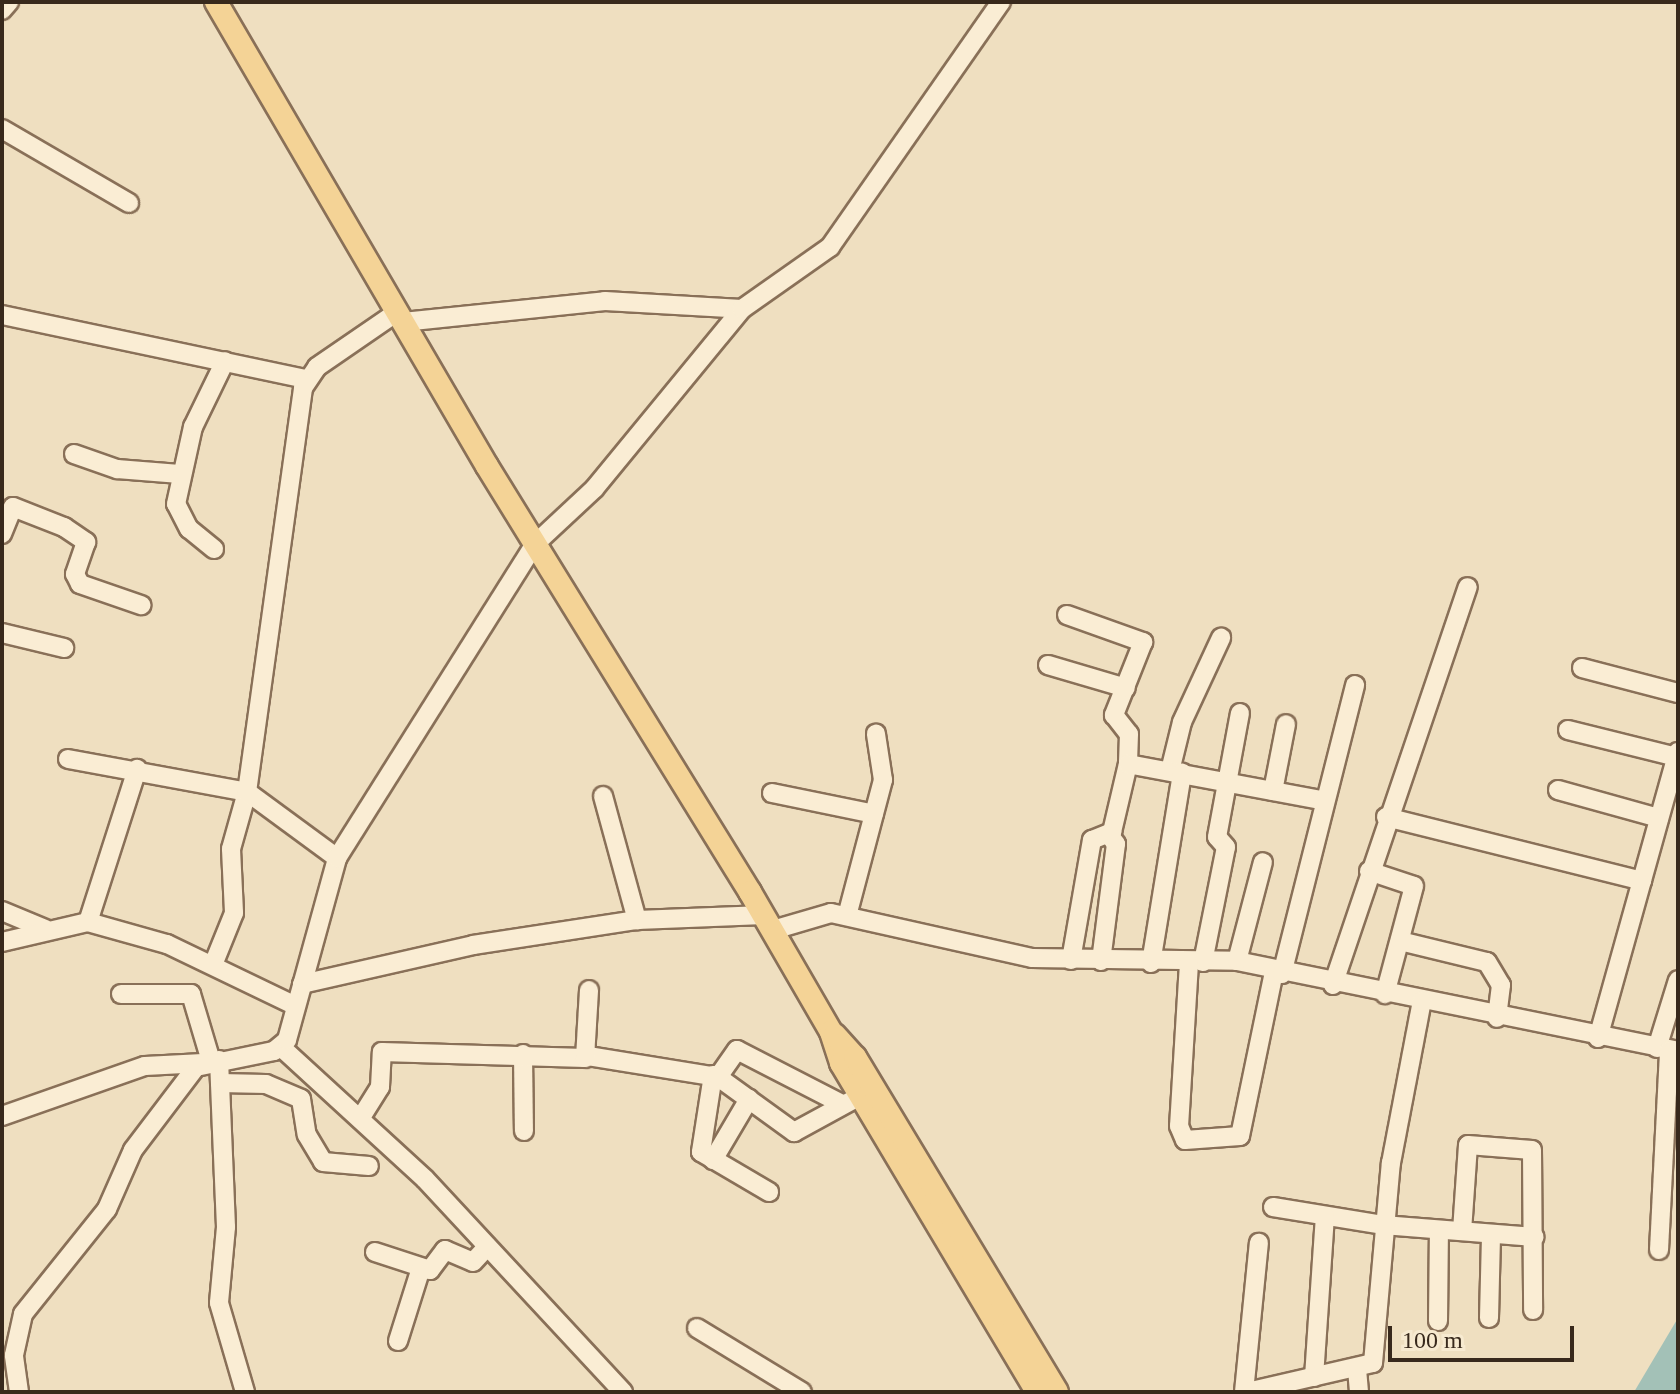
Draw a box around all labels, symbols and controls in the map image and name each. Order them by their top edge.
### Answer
scale bar [1392,1310,1578,1360]
text: 100 m [1402,1327,1463,1353]

